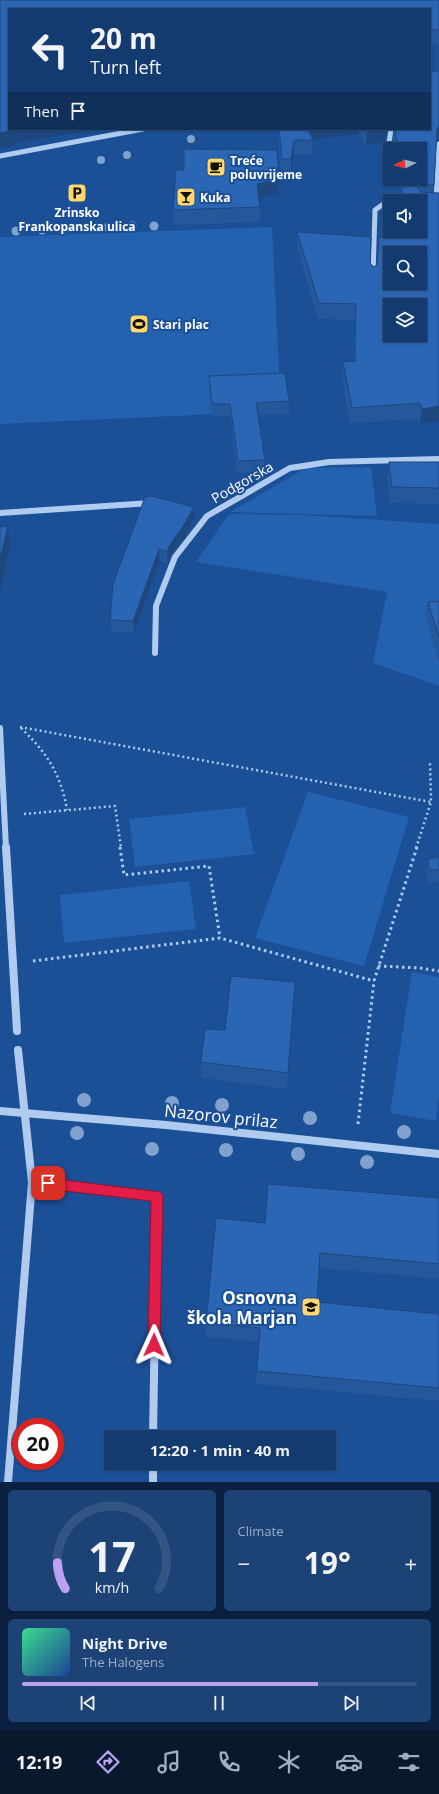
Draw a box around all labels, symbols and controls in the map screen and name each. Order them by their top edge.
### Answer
text: 20 m [90,19,157,57]
icon: left [24,24,76,76]
text: Turn left [90,55,161,79]
icon: arrive [67,100,89,122]
text: Then [24,101,59,121]
north arrow [383,142,427,186]
map controls [383,142,427,342]
place label: Treće poluvrijeme [230,152,302,183]
cafe icon: Treće poluvrijeme [205,156,227,178]
parking icon: Zrinsko Frankopanska ulica [66,182,88,204]
bar icon: Kuka [175,186,197,208]
place label: Kuka [200,189,231,206]
button: sound [383,194,427,238]
place label: Zrinsko Frankopanska ulica [18,204,136,235]
button: search [383,246,427,290]
button: layers [383,298,427,342]
sports icon: Stari plac [128,313,150,335]
place label: Stari plac [153,316,209,333]
street label: Podgorska [207,457,277,507]
street label: Nazorov prilaz [163,1099,279,1133]
pin [31,1166,65,1200]
icon: arrive [37,1172,59,1194]
place label: Osnovna škola Marjan [187,1286,297,1329]
school or university icon: Osnovna škola Marjan [300,1296,322,1318]
position arrow [133,1324,175,1366]
speed limit sign: 20 [12,1418,64,1470]
text: 12:20 · 1 min · 40 m [150,1440,290,1460]
text: Climate [238,1522,283,1540]
text: 17 [88,1527,136,1583]
text: 19° [304,1542,351,1583]
text: − [238,1548,250,1578]
text: + [404,1548,417,1578]
text: km/h [94,1577,129,1596]
text: Night Drive [82,1633,167,1653]
text: The Halogens [82,1653,164,1671]
icon: previous [77,1692,99,1714]
icon: pause [208,1692,230,1714]
icon: next [340,1692,362,1714]
icon: directions [94,1748,122,1776]
icon: music [155,1748,183,1776]
icon: phone [215,1748,243,1776]
icon: climate [275,1748,303,1776]
icon: car [335,1748,363,1776]
icon: filters [395,1748,423,1776]
text: 12:19 [16,1750,62,1774]

